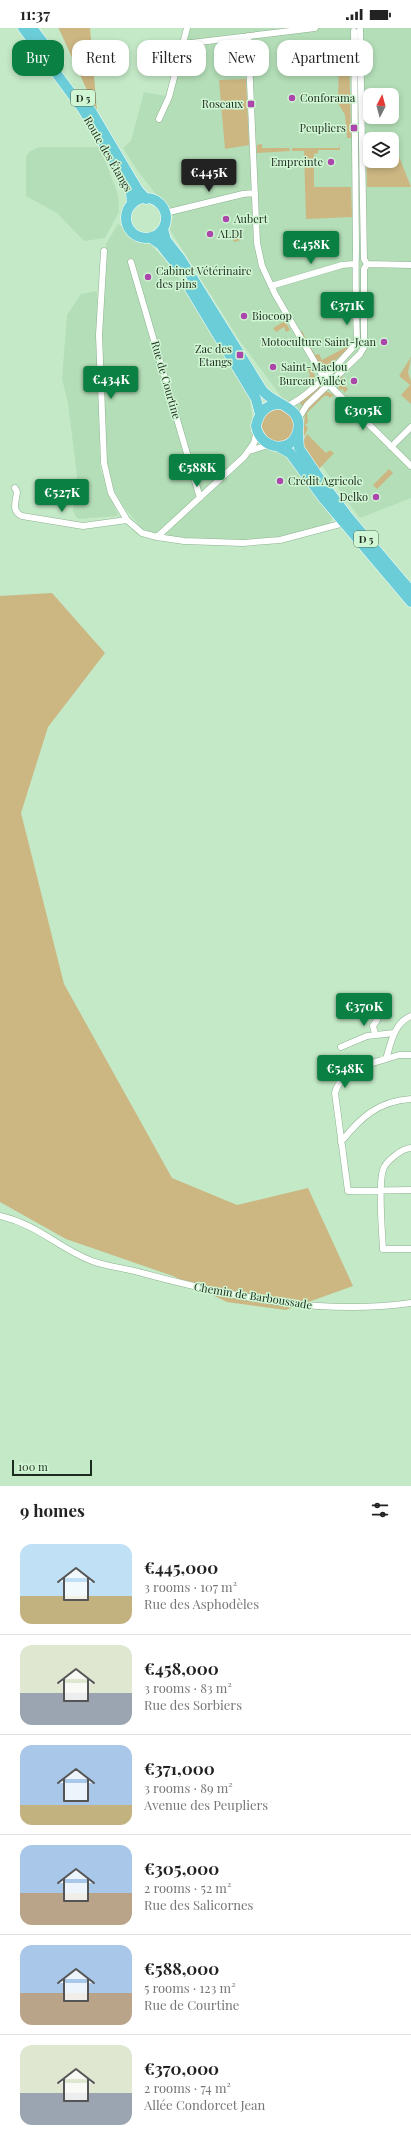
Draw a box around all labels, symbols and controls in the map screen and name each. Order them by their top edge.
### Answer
text: 11:37 [20,4,50,24]
chip: Buy [12,40,64,76]
chip: Rent [72,40,129,76]
chip: Filters [137,40,206,76]
chip: New [214,40,269,76]
chip: Apartment [277,40,373,76]
north arrow [363,88,399,124]
map controls [363,88,399,168]
road number: D 5 [71,90,95,106]
place label: Conforama [300,90,356,105]
marker: Conforama [287,93,297,103]
place label: Roseaux [202,96,243,111]
marker: Roseaux [246,99,256,109]
street label: Route des Étangs [81,113,136,194]
place label: Peupliers [300,120,346,135]
marker: Peupliers [349,123,359,133]
button: layers [363,132,399,168]
place label: Empreinte [271,154,323,169]
marker: Empreinte [326,157,336,167]
pin: €445K [181,159,237,193]
text: €445K [190,163,228,180]
place label: Aubert [233,211,268,226]
marker: Aubert [221,214,231,224]
place label: ALDI [217,226,243,241]
marker: ALDI [205,229,215,239]
pin: €458K [283,231,339,265]
text: €458K [292,235,330,252]
place label: Cabinet Vétérinaire des pins [156,263,252,291]
marker: Cabinet Vétérinaire des pins [143,272,153,282]
pin: €371K [319,292,375,326]
text: €371K [330,296,364,313]
place label: Biocoop [252,308,292,323]
marker: Biocoop [239,311,249,321]
place label: Motoculture Saint-Jean [261,334,376,349]
marker: Motoculture Saint-Jean [379,337,389,347]
street label: Rue de Courtine [148,339,185,421]
place label: Zac des Etangs [195,341,232,369]
marker: Zac des Etangs [235,350,245,360]
place label: Saint-Maclou [281,359,348,374]
marker: Saint-Maclou [268,362,278,372]
pin: €434K [83,366,139,400]
text: €434K [92,370,130,387]
place label: Bureau Vallée [279,373,346,388]
marker: Bureau Vallée [349,376,359,386]
pin: €305K [335,397,391,431]
text: €305K [344,401,382,418]
pin: €588K [169,454,225,488]
text: €588K [178,458,216,475]
place label: Crédit Agricole [288,473,363,488]
marker: Crédit Agricole [275,476,285,486]
pin: €527K [34,479,90,513]
text: €527K [44,483,80,500]
place label: Delko [340,489,368,504]
marker: Delko [371,492,381,502]
road number: D 5 [354,531,378,547]
pin: €370K [336,993,392,1027]
text: €370K [345,997,383,1014]
pin: €548K [317,1055,373,1089]
text: €548K [326,1059,364,1076]
street label: Chemin de Barboussade [193,1279,314,1312]
scale bar [12,1458,92,1477]
text: 100 m [18,1459,48,1474]
text: 9 homes [20,1499,85,1521]
icon: filters [369,1499,391,1521]
text: €445,000 [144,1556,218,1578]
icon: home [52,1560,100,1608]
text: 3 rooms · 107 m² [144,1578,237,1595]
text: Rue des Asphodèles [144,1595,259,1612]
text: €458,000 [144,1657,219,1679]
icon: home [52,1661,100,1709]
text: 3 rooms · 83 m² [144,1679,232,1696]
text: Rue des Sorbiers [144,1696,242,1713]
text: €371,000 [144,1757,215,1779]
icon: home [52,1761,100,1809]
text: 3 rooms · 89 m² [144,1779,233,1796]
text: Avenue des Peupliers [144,1796,268,1813]
text: €305,000 [144,1857,219,1879]
icon: home [52,1861,100,1909]
text: 2 rooms · 52 m² [144,1879,231,1896]
text: Rue des Salicornes [144,1896,253,1913]
text: €588,000 [144,1957,219,1979]
icon: home [52,1961,100,2009]
text: 5 rooms · 123 m² [144,1979,236,1996]
text: Rue de Courtine [144,1996,239,2013]
text: €370,000 [144,2057,219,2079]
icon: home [52,2061,100,2109]
text: 2 rooms · 74 m² [144,2079,231,2096]
text: Allée Condorcet Jean [144,2096,265,2113]

